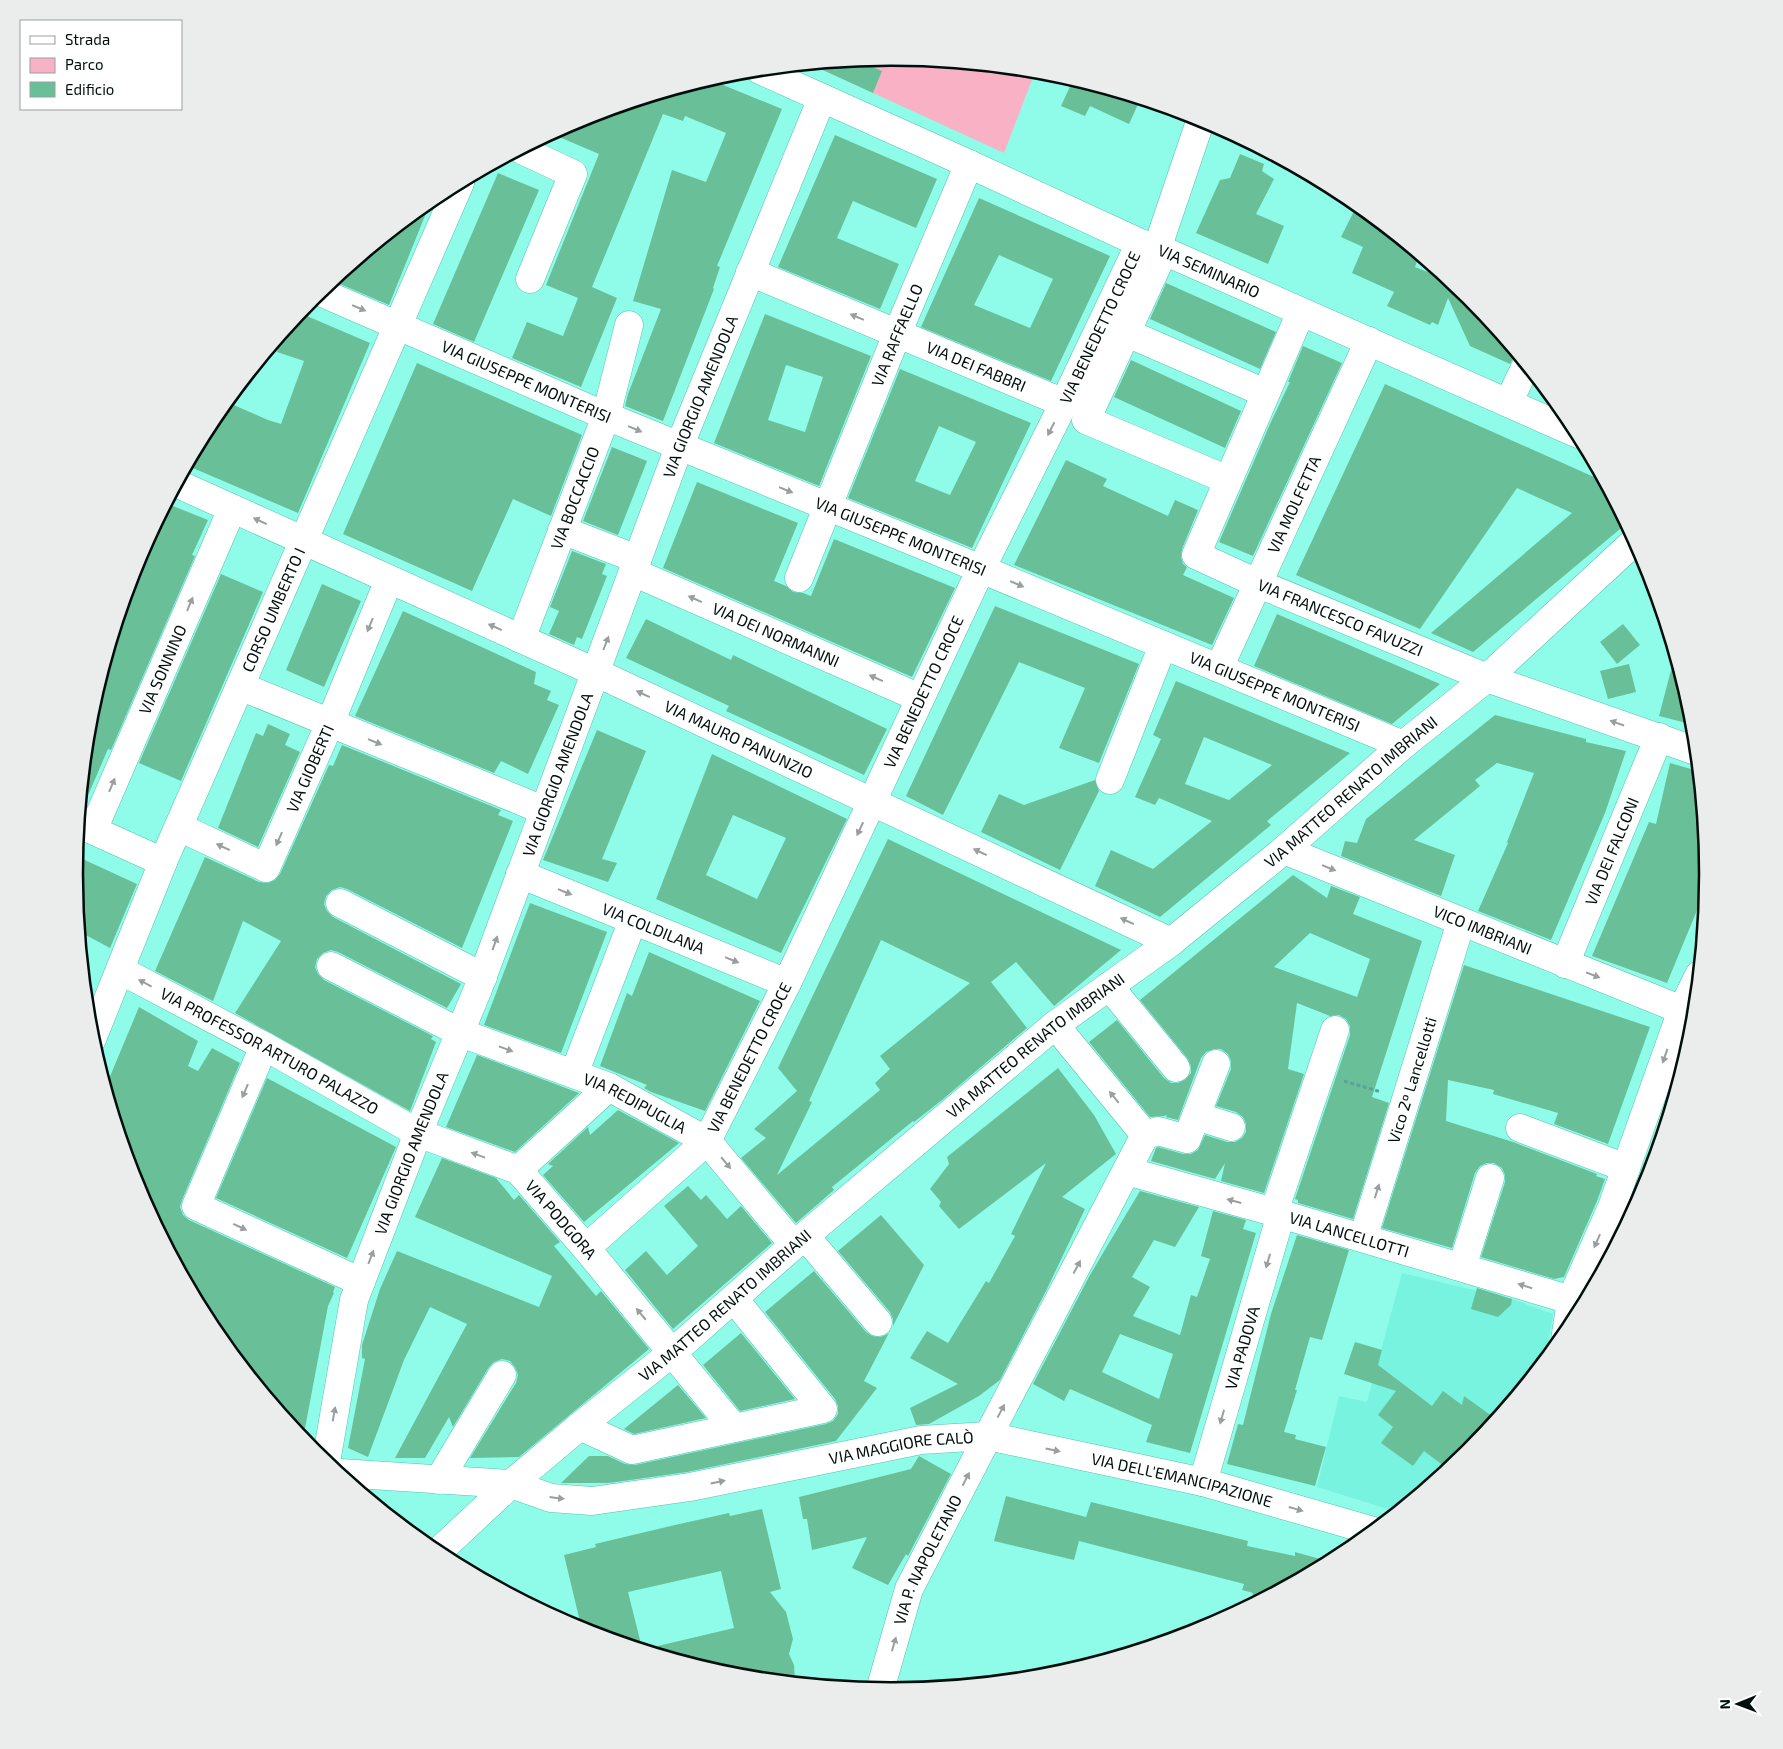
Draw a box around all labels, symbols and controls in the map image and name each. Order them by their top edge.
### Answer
legend [20,20,182,110]
text: Strada [65,30,110,48]
text: Parco [65,55,104,73]
text: Edificio [65,80,114,98]
street label: VIA SEMINARIO [1156,240,1263,301]
street label: VIA BENEDETTO CROCE [1055,248,1144,406]
street label: VIA RAFFAELLO [867,281,926,389]
one-way arrow [352,305,366,313]
street label: VIA GIORGIO AMENDOLA [658,312,741,480]
one-way arrow [850,312,864,320]
street label: VIA GIUSEPPE MONTERISI [439,336,614,426]
street label: VIA DEI FABBRI [924,337,1029,395]
one-way arrow [1046,422,1054,436]
one-way arrow [628,425,642,433]
street label: VIA BOCCACCIO [546,444,603,552]
street label: VIA MOLFETTA [1263,452,1324,556]
one-way arrow [779,486,794,494]
street label: VIA GIUSEPPE MONTERISI [813,492,989,579]
one-way arrow [253,517,267,525]
street label: CORSO UMBERTO I [237,545,308,675]
street label: VIA FRANCESCO FAVUZZI [1255,575,1426,660]
one-way arrow [1010,581,1025,588]
one-way arrow [688,595,702,603]
one-way arrow [187,597,195,611]
street label: VIA DEI NORMANNI [709,598,843,671]
street label: VIA BENEDETTO CROCE [879,612,967,771]
one-way arrow [366,618,374,632]
street label: VIA SONNINO [134,622,190,717]
one-way arrow [488,622,502,630]
one-way arrow [602,635,610,650]
street label: VIA GIUSEPPE MONTERISI [1187,647,1363,735]
one-way arrow [869,674,883,682]
street label: VIA GIORGIO AMENDOLA [518,689,596,859]
one-way arrow [636,690,650,698]
street label: VIA MAURO PANUNZIO [661,696,816,782]
street label: VIA MATTEO RENATO IMBRIANI [1260,712,1441,871]
one-way arrow [1610,719,1625,726]
street label: VIA GIOBERTI [282,721,337,815]
one-way arrow [368,738,382,746]
one-way arrow [109,778,117,792]
street label: VIA DEI FALCONI [1580,794,1642,908]
one-way arrow [856,822,864,836]
one-way arrow [275,832,283,846]
one-way arrow [215,843,230,852]
one-way arrow [973,848,987,856]
one-way arrow [1322,864,1337,872]
one-way arrow [558,888,573,896]
street label: VIA COLDILANA [599,899,708,957]
street label: VICO IMBRIANI [1431,901,1535,958]
one-way arrow [1120,917,1134,925]
one-way arrow [491,935,499,950]
one-way arrow [724,957,739,965]
street label: VIA MATTEO RENATO IMBRIANI [942,969,1128,1122]
one-way arrow [1586,971,1601,979]
one-way arrow [138,979,153,987]
street label: VIA BENEDETTO CROCE [703,979,795,1136]
street label: VIA PROFESSOR ARTURO PALAZZO [157,983,382,1118]
street label: Vico 2º Lancellotti [1383,1014,1440,1145]
one-way arrow [499,1046,514,1053]
one-way arrow [1661,1048,1669,1063]
street label: VIA GIORGIO AMENDOLA [370,1068,452,1237]
street label: VIA REDIPUGLIA [581,1069,690,1137]
one-way arrow [240,1084,248,1098]
one-way arrow [1108,1092,1120,1104]
one-way arrow [470,1151,485,1159]
one-way arrow [720,1156,731,1169]
street label: VIA PODGORA [522,1176,601,1263]
one-way arrow [1374,1183,1382,1198]
one-way arrow [1227,1196,1242,1204]
street label: VIA LANCELLOTTI [1287,1207,1412,1261]
one-way arrow [233,1223,247,1231]
street label: VIA MATTEO RENATO IMBRIANI [635,1225,815,1385]
one-way arrow [1593,1234,1601,1248]
one-way arrow [368,1249,375,1264]
one-way arrow [1263,1253,1271,1268]
one-way arrow [1073,1260,1081,1274]
one-way arrow [1517,1281,1532,1289]
street label: VIA PADOVA [1220,1303,1263,1392]
one-way arrow [636,1308,647,1321]
one-way arrow [997,1404,1005,1418]
one-way arrow [331,1406,339,1422]
one-way arrow [1218,1409,1226,1424]
street label: VIA MAGGIORE CALÒ [827,1427,974,1468]
one-way arrow [1045,1446,1061,1454]
street label: VIA DELL'EMANCIPAZIONE [1090,1448,1275,1511]
one-way arrow [962,1472,970,1487]
one-way arrow [711,1477,727,1485]
street label: VIA P. NAPOLETANO [889,1491,965,1627]
one-way arrow [550,1494,566,1502]
one-way arrow [1288,1505,1303,1513]
one-way arrow [890,1636,898,1651]
north arrow [1713,1679,1763,1729]
text: N [1716,1699,1733,1709]

